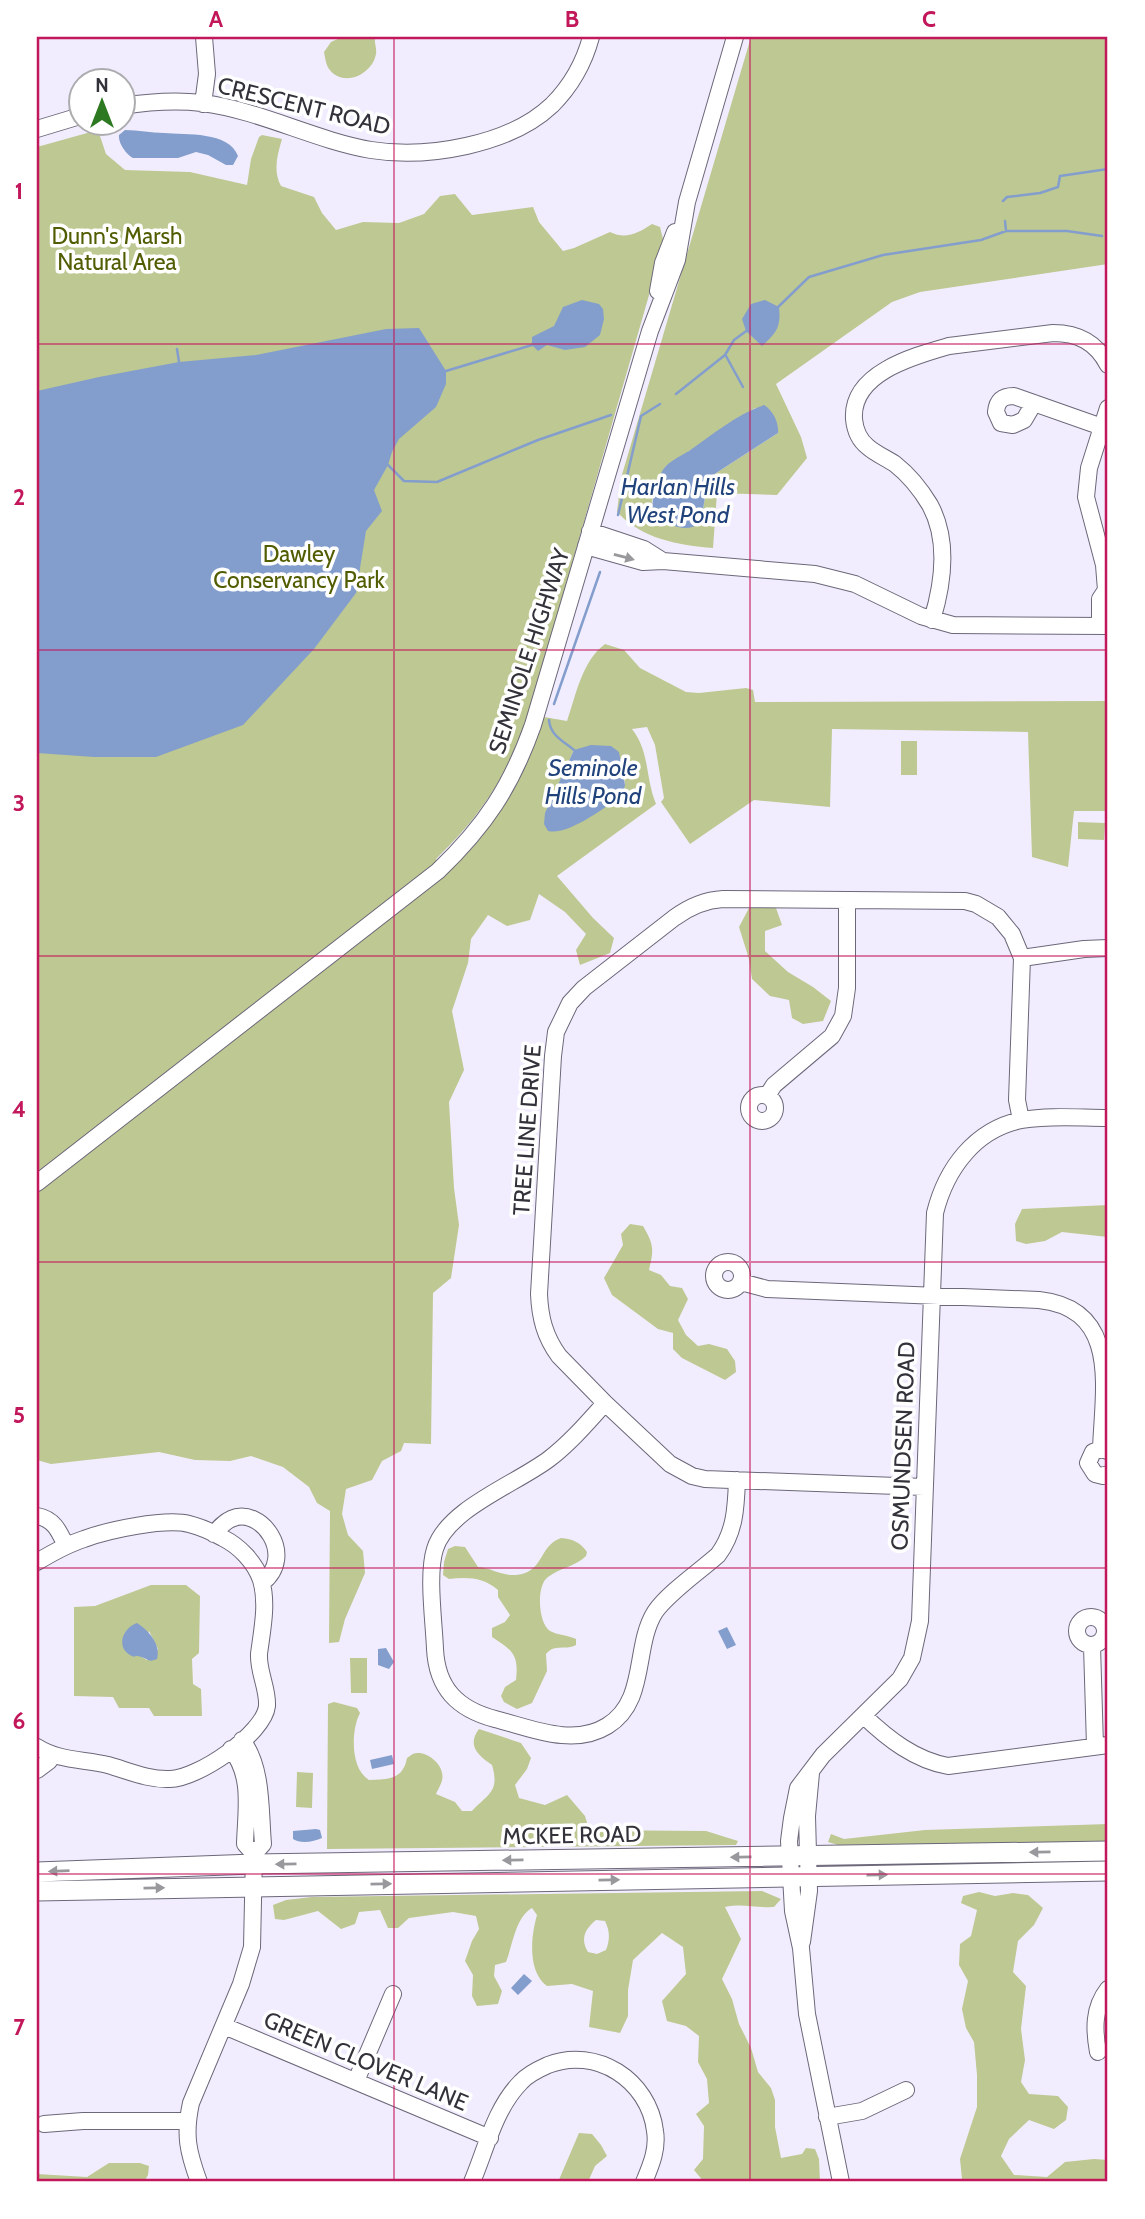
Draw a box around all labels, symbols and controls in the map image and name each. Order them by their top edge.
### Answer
text: A [209,5,224,33]
text: B [565,5,579,33]
text: C [922,5,936,33]
north arrow [66,66,136,136]
street label: CRESCENT ROAD [215,71,393,141]
text: N [95,74,109,97]
text: 1 [15,177,23,205]
park label: Dunn's Marsh Natural Area [51,222,183,276]
water label: Harlan Hills West Pond [621,472,735,529]
text: 2 [13,483,25,511]
park label: Dawley Conservancy Park [213,540,386,594]
street label: SEMINOLE HIGHWAY [483,544,576,757]
one-way arrow [613,552,635,563]
water label: Seminole Hills Pond [545,753,642,810]
text: 3 [13,789,25,817]
street label: TREE LINE DRIVE [507,1043,547,1217]
text: 4 [12,1095,26,1123]
street label: OSMUNDSEN ROAD [885,1341,921,1551]
text: 5 [13,1401,25,1429]
text: 6 [13,1707,25,1735]
street label: MCKEE ROAD [502,1820,642,1850]
one-way arrow [1029,1846,1051,1858]
one-way arrow [730,1851,752,1863]
one-way arrow [502,1855,524,1866]
one-way arrow [275,1858,297,1870]
one-way arrow [47,1865,69,1876]
one-way arrow [866,1869,888,1881]
one-way arrow [598,1874,620,1886]
one-way arrow [371,1878,393,1890]
one-way arrow [143,1882,165,1894]
street label: GREEN CLOVER LANE [260,2005,472,2117]
text: 7 [13,2013,25,2041]

